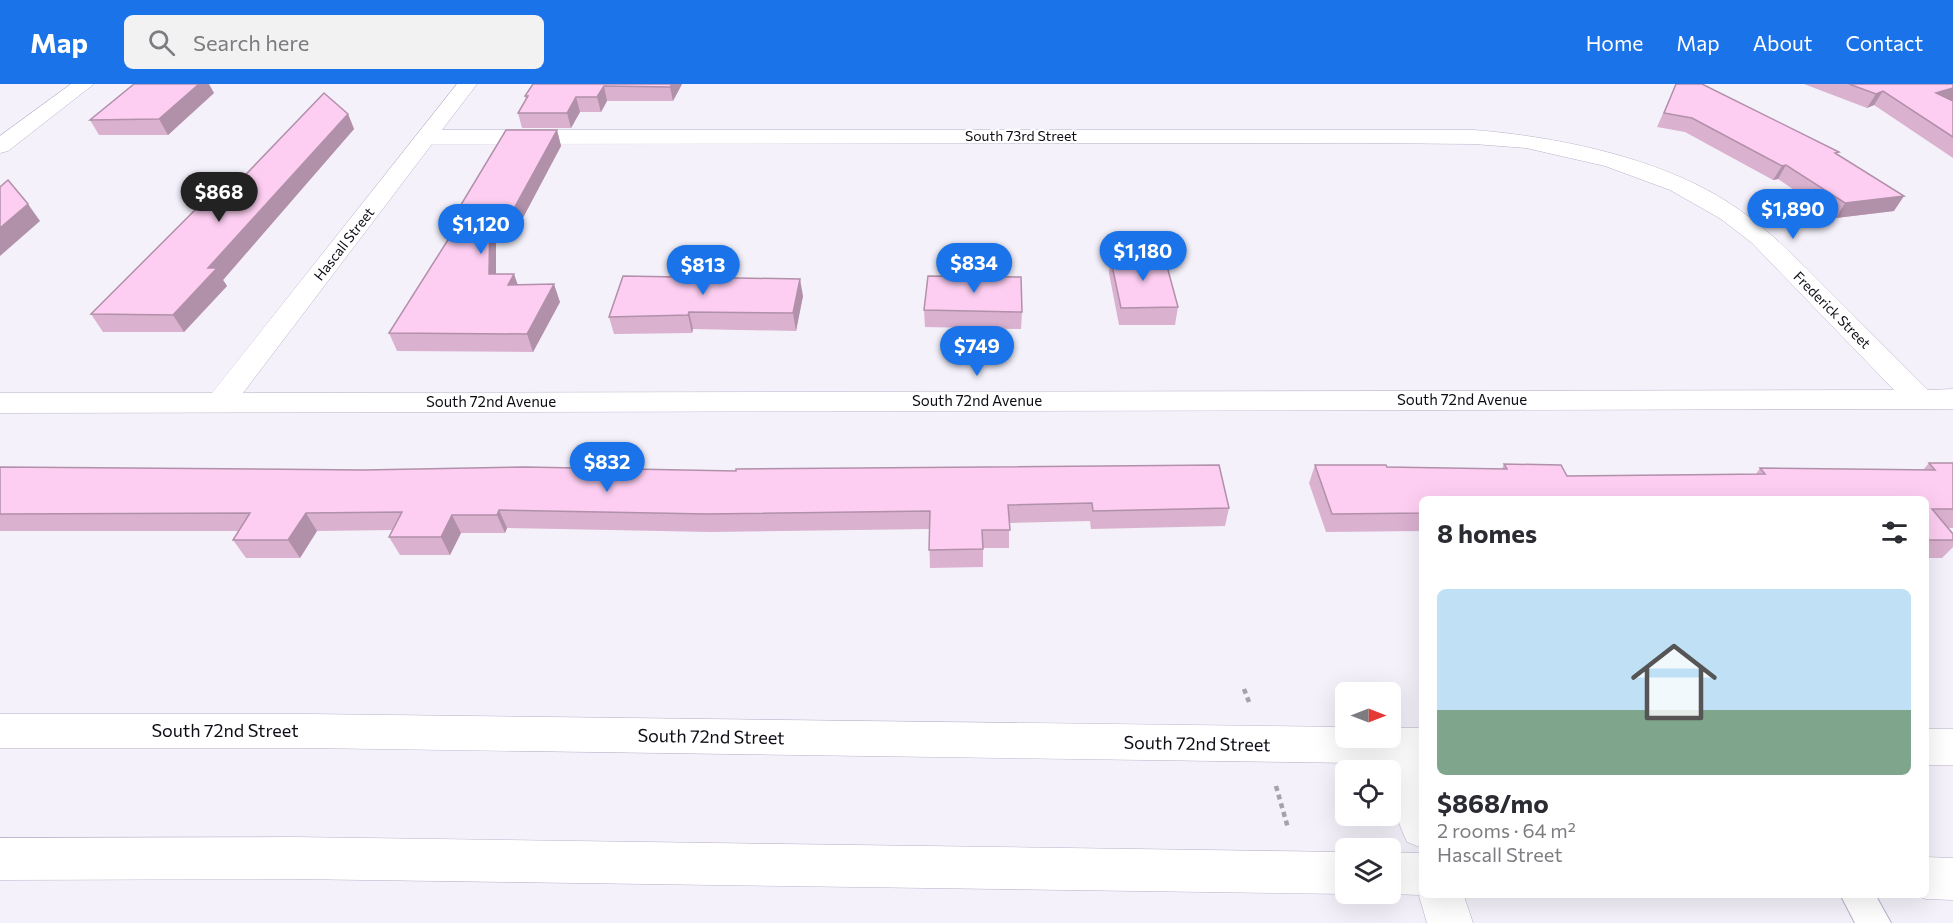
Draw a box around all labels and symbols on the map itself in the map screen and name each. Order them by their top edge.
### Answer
street label: South 73rd Street [965,127,1077,144]
pin: $868 [183,172,255,223]
pin: $1,890 [1744,189,1842,240]
street label: Hascall Street [310,204,377,284]
pin: $1,120 [432,204,530,255]
pin: $1,180 [1094,231,1192,282]
pin: $834 [938,243,1010,294]
pin: $813 [667,245,739,296]
street label: Frederick Street [1790,268,1875,352]
pin: $749 [941,326,1013,377]
street label: South 72nd Avenue [1397,390,1527,408]
street label: South 72nd Avenue [912,391,1042,409]
street label: South 72nd Avenue [426,392,556,410]
pin: $832 [571,442,643,493]
north arrow [1335,682,1401,748]
street label: South 72nd Street [151,719,299,741]
street label: South 72nd Street [637,724,785,748]
street label: South 72nd Street [1123,731,1271,755]

